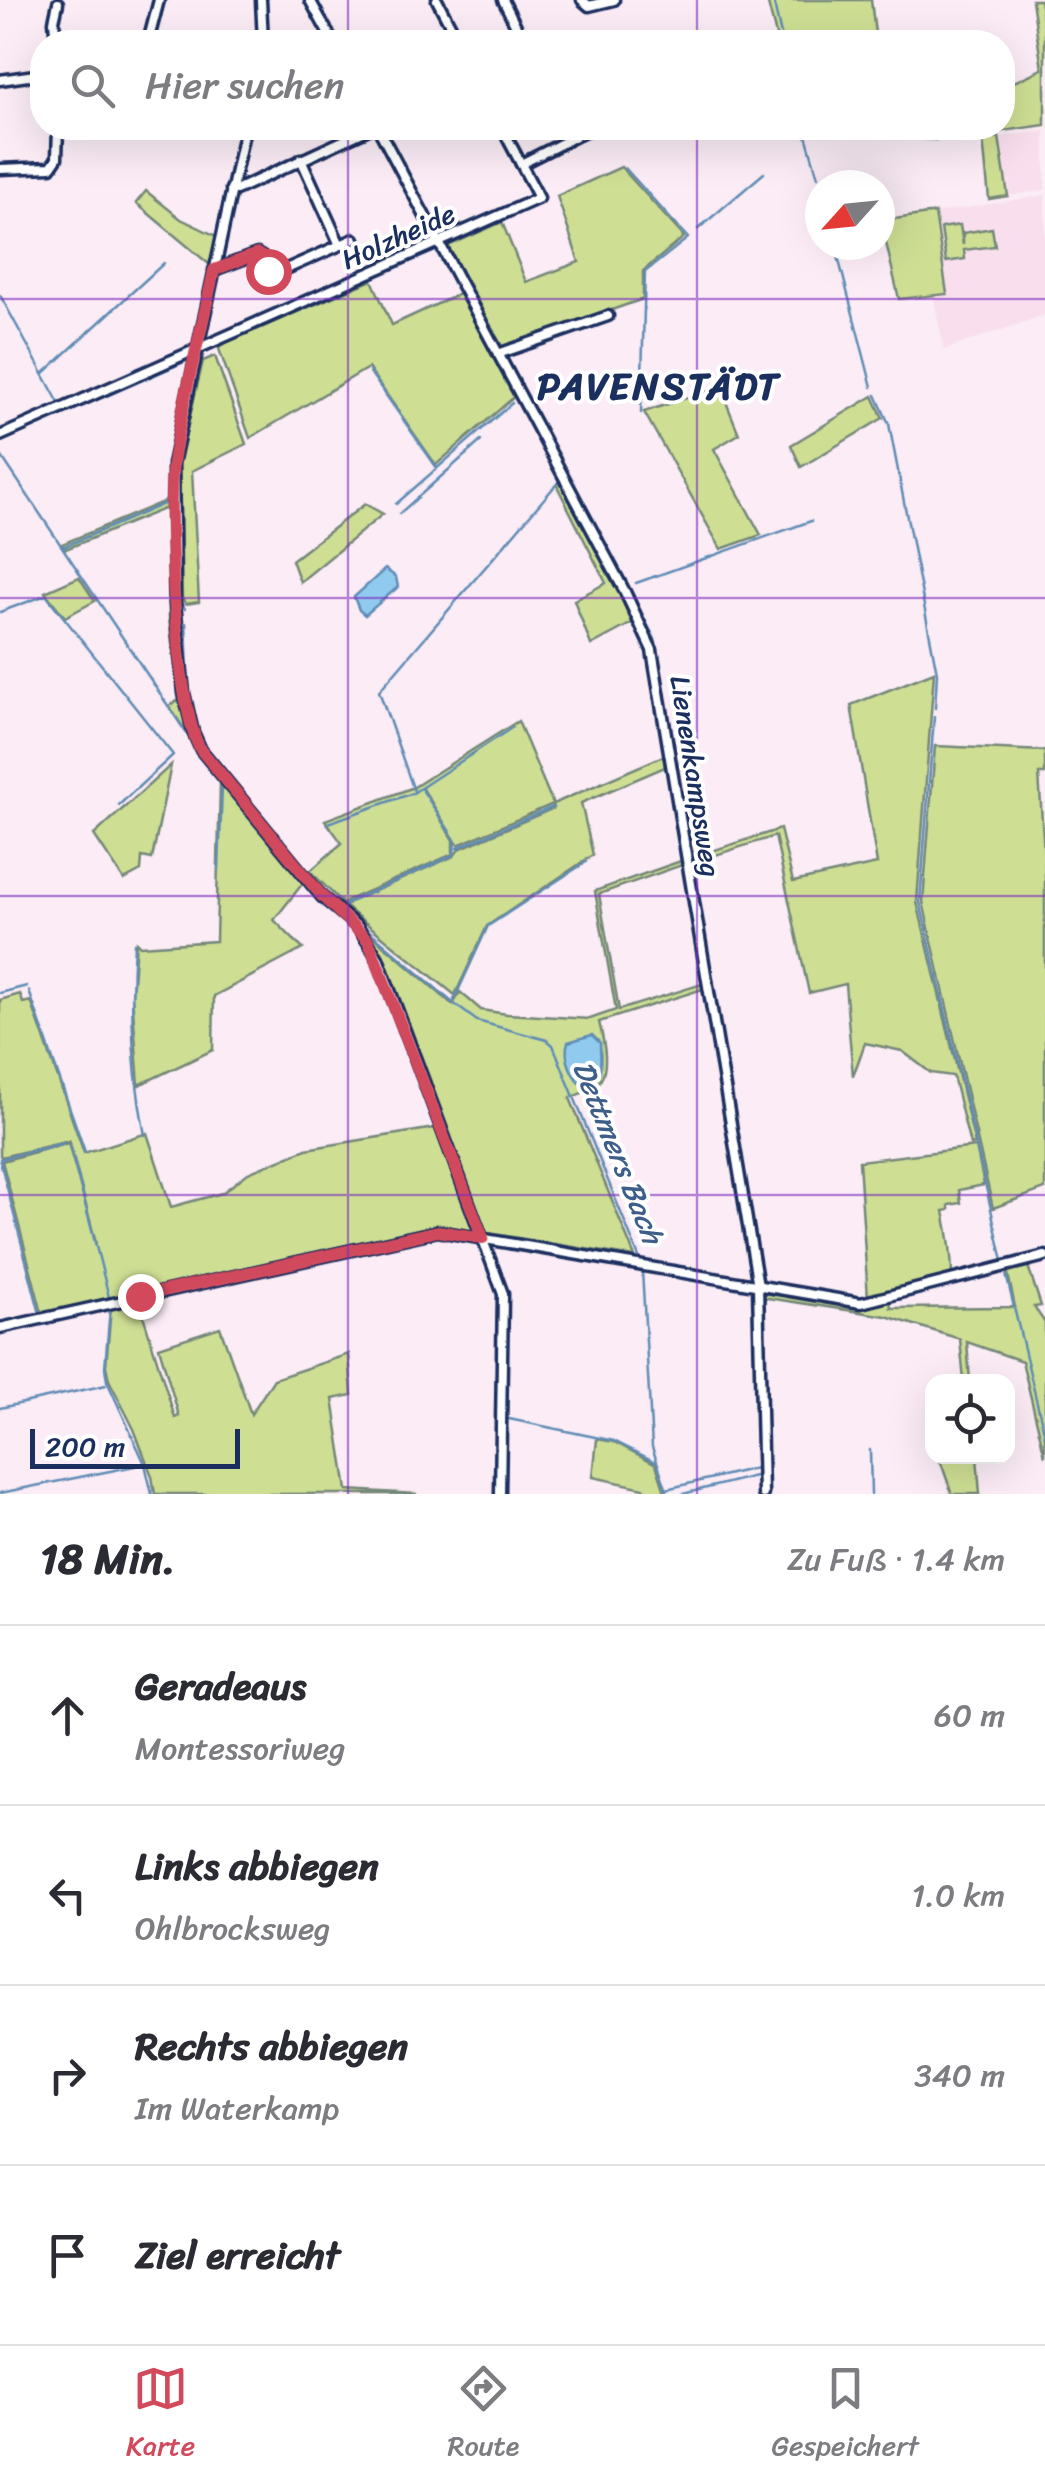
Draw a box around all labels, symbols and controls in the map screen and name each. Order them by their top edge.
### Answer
search box [30,30,1015,140]
text: Hier suchen [145,52,344,119]
icon: search [65,58,120,113]
north arrow [805,170,895,260]
street label: Holzheide [333,189,464,284]
route start [246,249,292,295]
district label: PAVENSTÄDT [537,353,781,420]
street label: Lienenkampsweg [655,672,736,880]
water label: Dettmers Bach [557,1052,681,1255]
route end [118,1274,164,1320]
map controls [925,1374,1015,1464]
button: locate [925,1374,1015,1464]
text: 200 m [45,1422,125,1471]
scale bar [30,1424,240,1468]
text: 18 Min. [40,1522,175,1596]
text: Zu Fuß · 1.4 km [787,1531,1005,1588]
text: Geradeaus [135,1653,306,1720]
text: 60 m [934,1687,1005,1744]
icon: ahead [40,1688,95,1743]
text: Montessoriweg [135,1720,345,1777]
text: Links abbiegen [135,1833,379,1900]
text: 1.0 km [911,1867,1005,1924]
icon: left [40,1868,95,1923]
text: Ohlbrocksweg [135,1900,331,1957]
text: Rechts abbiegen [135,2013,408,2080]
text: 340 m [914,2047,1005,2104]
icon: right [40,2048,95,2103]
text: Im Waterkamp [135,2080,339,2137]
text: Ziel erreicht [135,2222,340,2289]
icon: arrive [40,2228,95,2283]
tab: Karte [126,2361,195,2470]
tab: Route [447,2361,519,2470]
tab: Gespeichert [771,2361,919,2470]

